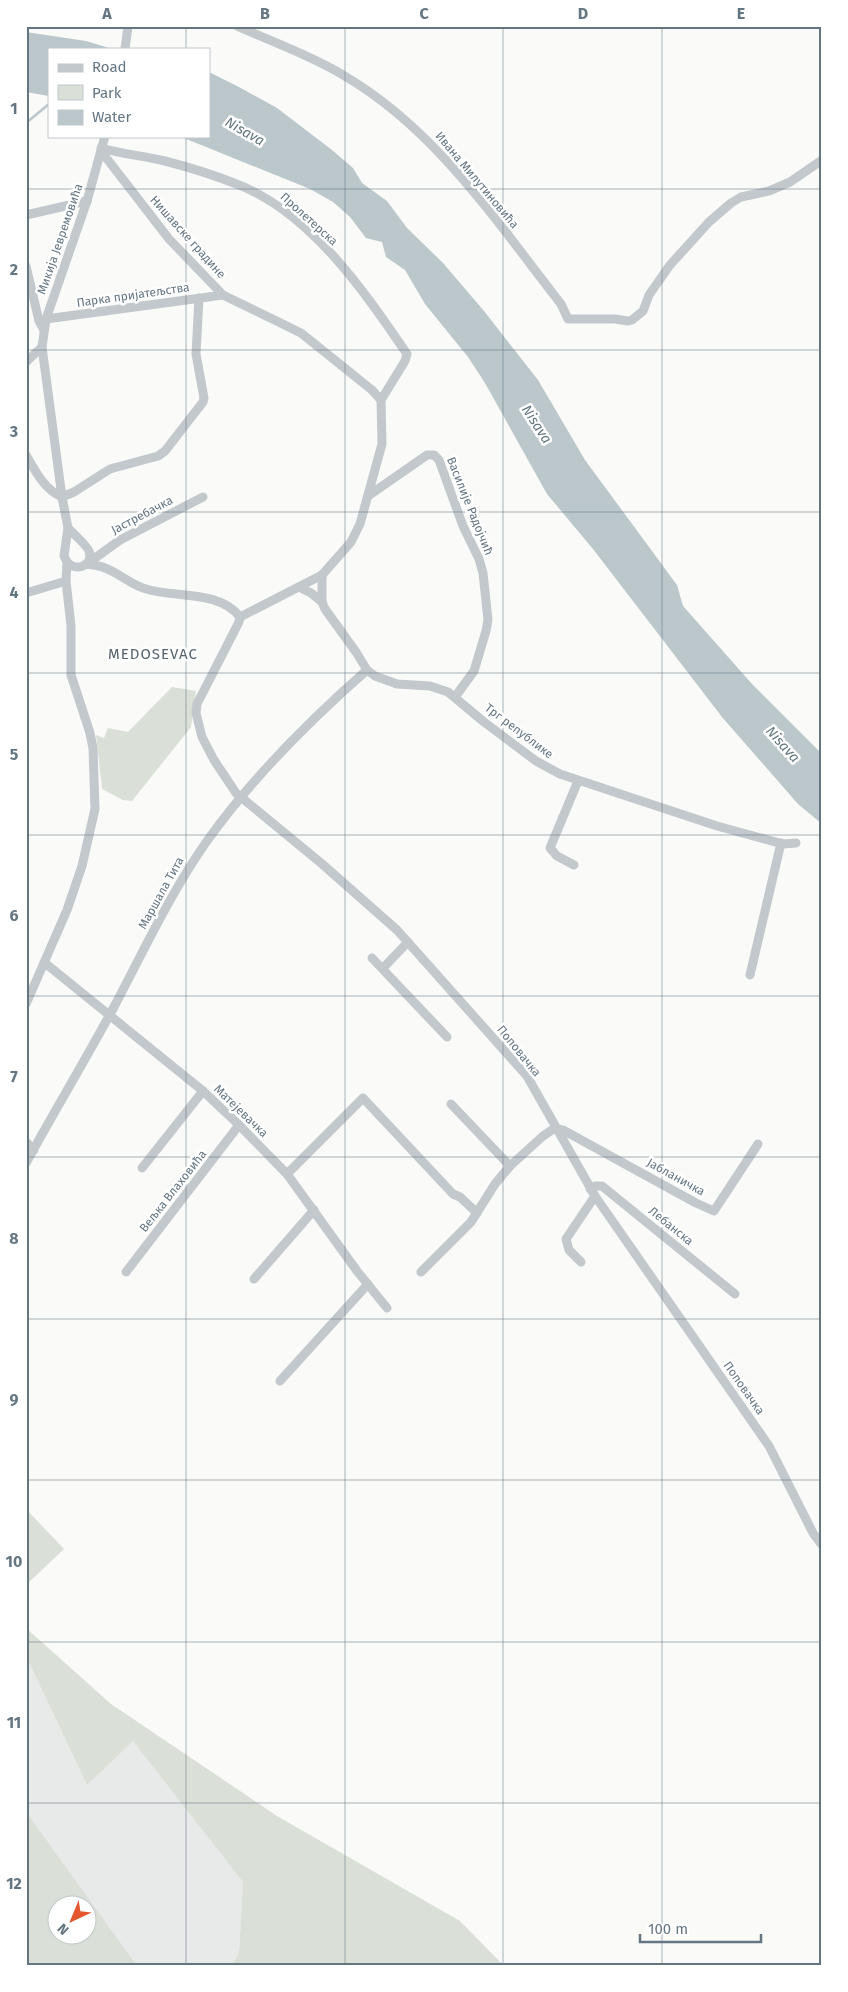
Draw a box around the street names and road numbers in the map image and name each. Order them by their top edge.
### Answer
street label: Ивана Милутиновића [432,129,522,231]
street label: Микија Јевремовића [34,182,86,296]
street label: Пролетерска [277,190,341,248]
street label: Нишавске градине [147,193,229,281]
street label: Парка пријатељства [76,280,190,310]
street label: Василије Радојчић [444,455,496,557]
street label: Јастребачка [109,493,175,537]
street label: Трг републике [482,701,556,761]
street label: Маршала Тита [135,855,187,931]
street label: Поповачка [494,1023,544,1079]
street label: Матејевачка [211,1082,271,1140]
street label: Вељка Влаховића [137,1147,209,1235]
street label: Јабланичка [645,1155,707,1199]
street label: Лебанска [646,1204,696,1248]
street label: Поповачка [721,1359,767,1417]

